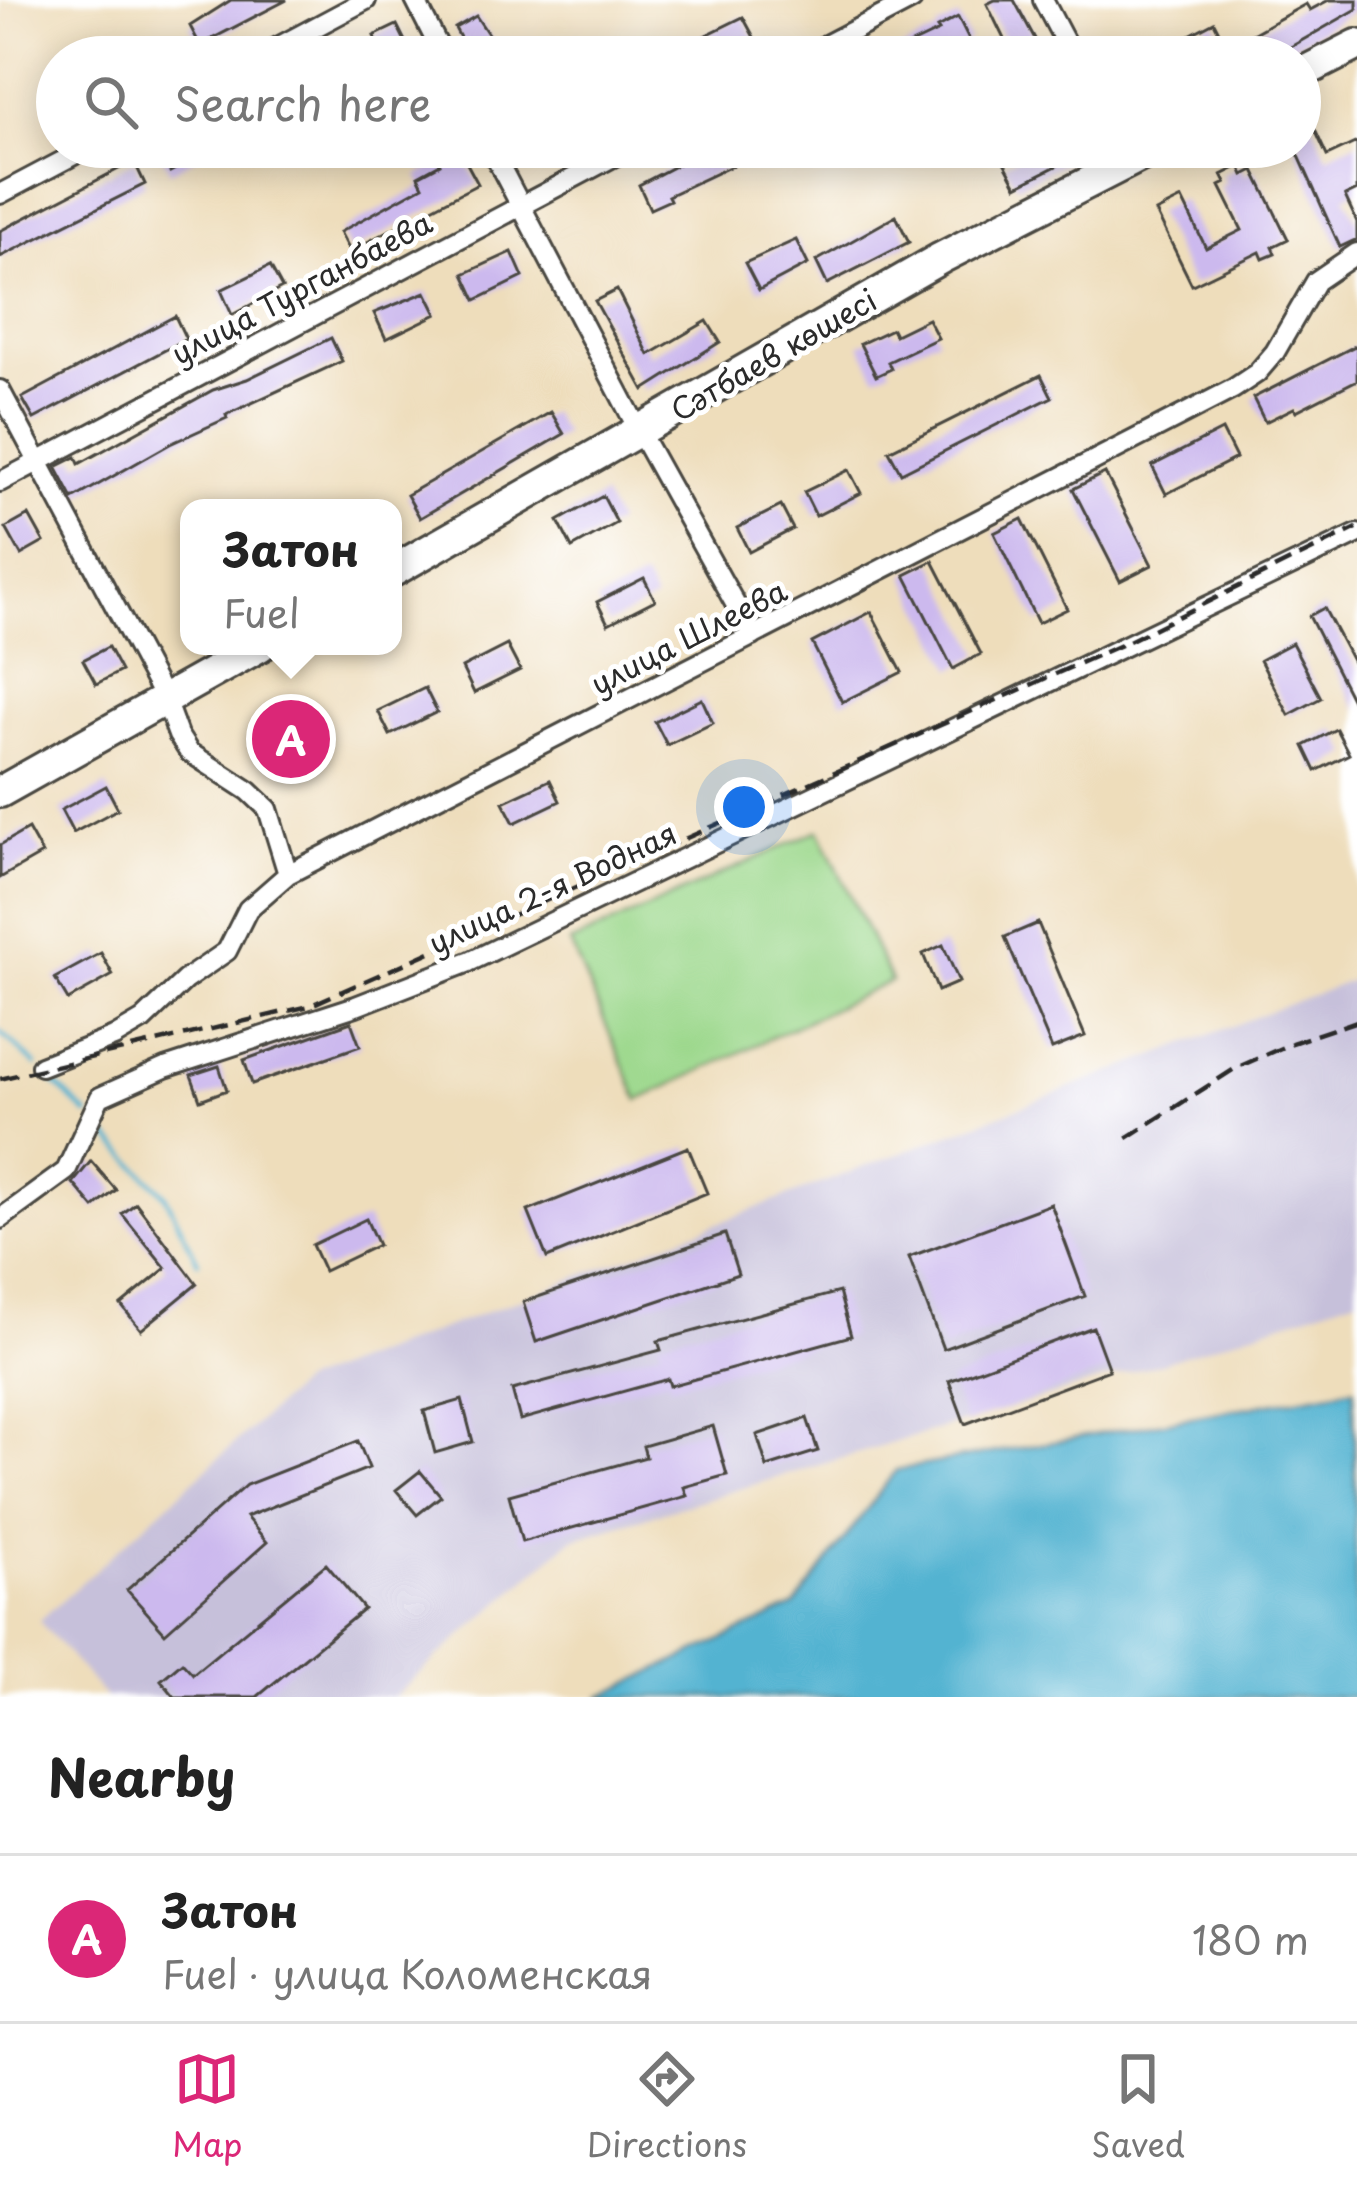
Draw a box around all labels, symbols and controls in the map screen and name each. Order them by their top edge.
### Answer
search box [36,36,1321,168]
text: Search here [174,68,431,136]
icon: search [78,69,144,135]
street label: улица Турганбаева [163,199,440,375]
street label: Сәтбаев көшесі [661,277,885,431]
popup [180,499,402,655]
text: Затон [223,514,359,582]
street label: улица Шлеева [582,567,794,705]
text: Fuel [223,582,300,641]
pin: A [252,694,330,784]
your location [714,777,774,837]
street label: улица 2-я Водная [421,810,683,964]
text: Nearby [48,1737,235,1814]
text: Затон [162,1875,298,1943]
text: A [72,1909,102,1968]
text: 180 m [1192,1909,1309,1968]
text: Fuel · улица Коломенская [162,1943,653,2002]
tab: Map [172,2046,243,2168]
tab: Directions [587,2046,747,2168]
tab: Saved [1091,2046,1185,2168]

